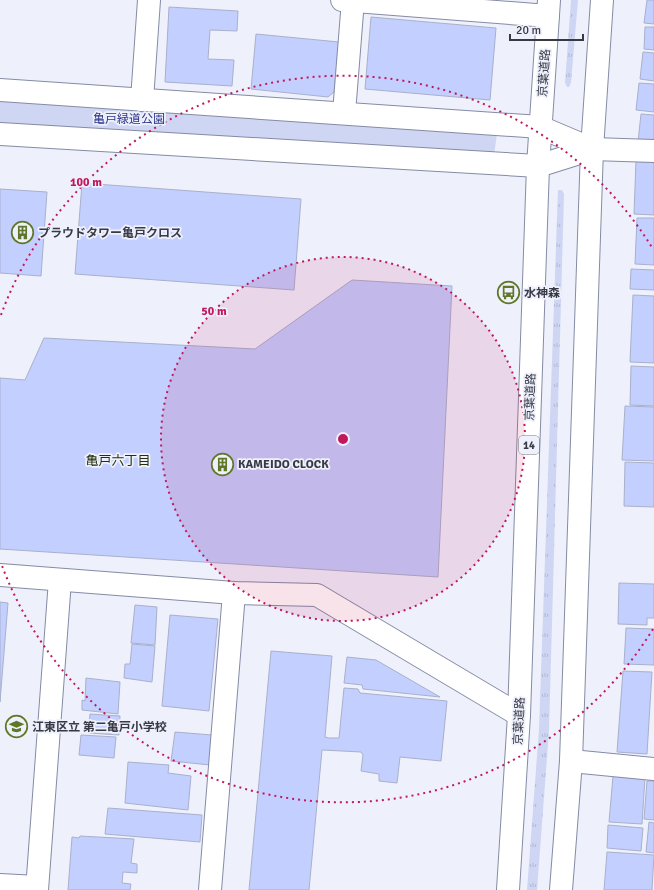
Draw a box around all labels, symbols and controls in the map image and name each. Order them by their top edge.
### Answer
scale bar [510,16,583,42]
text: 20 m [516,23,541,38]
street label: 京葉道路 [535,49,554,98]
park label: 亀戸緑道公園 [93,112,165,127]
text: 100 m [70,175,102,190]
building icon: プラウドタワー亀戸クロス [9,220,35,246]
place label: プラウドタワー亀戸クロス [38,226,182,241]
bus stop icon: 水神森 [495,280,521,306]
place label: 水神森 [524,286,560,301]
text: 50 m [201,304,227,319]
street label: 京葉道路 [522,373,539,421]
centre of rings [336,432,350,446]
road number: 14 [519,436,539,454]
building icon: KAMEIDO CLOCK [209,451,235,477]
district label: 亀戸六丁目 [85,453,151,469]
place label: KAMEIDO CLOCK [238,457,329,472]
street label: 京葉道路 [511,697,528,745]
school or university icon: 江東区立 第二亀戸小学校 [3,714,29,740]
place label: 江東区立 第二亀戸小学校 [32,720,167,735]

